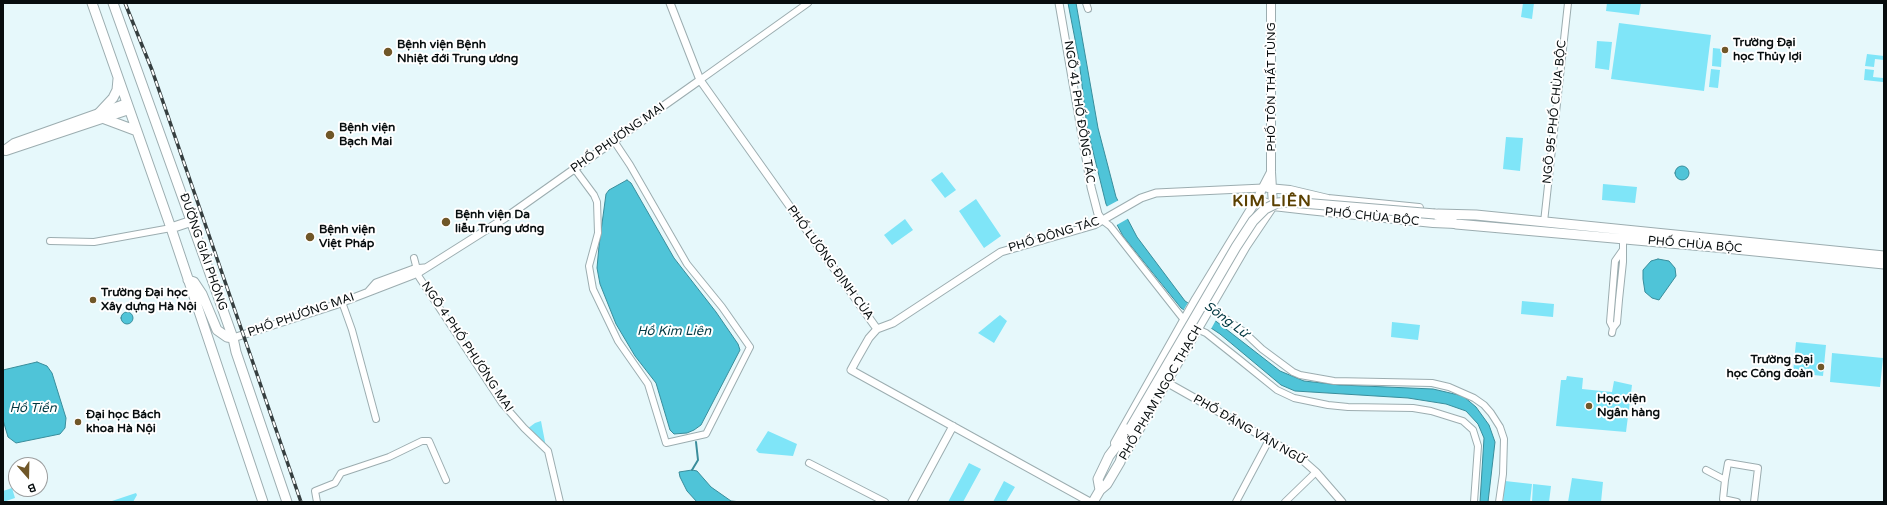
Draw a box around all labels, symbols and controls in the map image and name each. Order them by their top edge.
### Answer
street label: PHỐ TÔN THẤT TÙNG [1265,22,1279,152]
place label: Trường Đại học Thủy lợi [1733,36,1802,64]
place label: Bệnh viện Bệnh Nhiệt đới Trung ương [397,38,518,66]
street label: NGÕ 95 PHỐ CHÙA BỘC [1540,39,1570,185]
street label: NGÕ 41 PHỐ ĐÔNG TÁC [1061,40,1097,184]
marker: Trường Đại học Thủy lợi [1720,45,1730,55]
marker: Bệnh viện Bệnh Nhiệt đới Trung ương [382,46,394,58]
street label: PHỐ PHƯƠNG MAI [568,100,668,176]
place label: Bệnh viện Bạch Mai [339,121,395,149]
marker: Bệnh viện Bạch Mai [324,129,336,141]
street label: ĐƯỜNG GIẢI PHÓNG [176,191,230,313]
district label: KIM LIÊN [1232,192,1312,212]
street label: PHỐ LƯƠNG ĐỊNH CỦA [784,203,876,323]
street label: PHỐ CHÙA BỘC [1324,205,1420,229]
place label: Bệnh viện Da liễu Trung ương [455,208,544,236]
street label: PHỐ ĐÔNG TÁC [1007,214,1101,256]
marker: Bệnh viện Da liễu Trung ương [440,216,452,228]
place label: Bệnh viện Việt Pháp [319,223,375,251]
marker: Bệnh viện Việt Pháp [304,231,316,243]
street label: PHỐ CHÙA BỘC [1647,234,1743,256]
street label: NGÕ 4 PHỐ PHƯƠNG MAI [418,279,516,415]
place label: Trường Đại học Xây dựng Hà Nội [101,286,197,314]
street label: PHỐ PHƯƠNG MAI [246,290,356,340]
marker: Trường Đại học Xây dựng Hà Nội [88,295,98,305]
water label: Sông Lừ [1201,298,1251,342]
street label: PHỐ PHẠM NGỌC THẠCH [1116,323,1206,463]
water label: Hồ Kim Liên [637,324,711,340]
place label: Trường Đại học Công đoàn [1726,353,1813,381]
marker: Trường Đại học Công đoàn [1816,362,1826,372]
street label: PHỐ ĐẶNG VĂN NGỮ [1190,392,1308,468]
place label: Học viện Ngân hàng [1597,392,1660,420]
water label: Hồ Tiền [9,401,57,417]
marker: Học viện Ngân hàng [1584,401,1594,411]
place label: Đại học Bách khoa Hà Nội [86,408,161,436]
marker: Đại học Bách khoa Hà Nội [73,417,83,427]
north arrow [8,457,48,497]
text: B [26,480,38,495]

